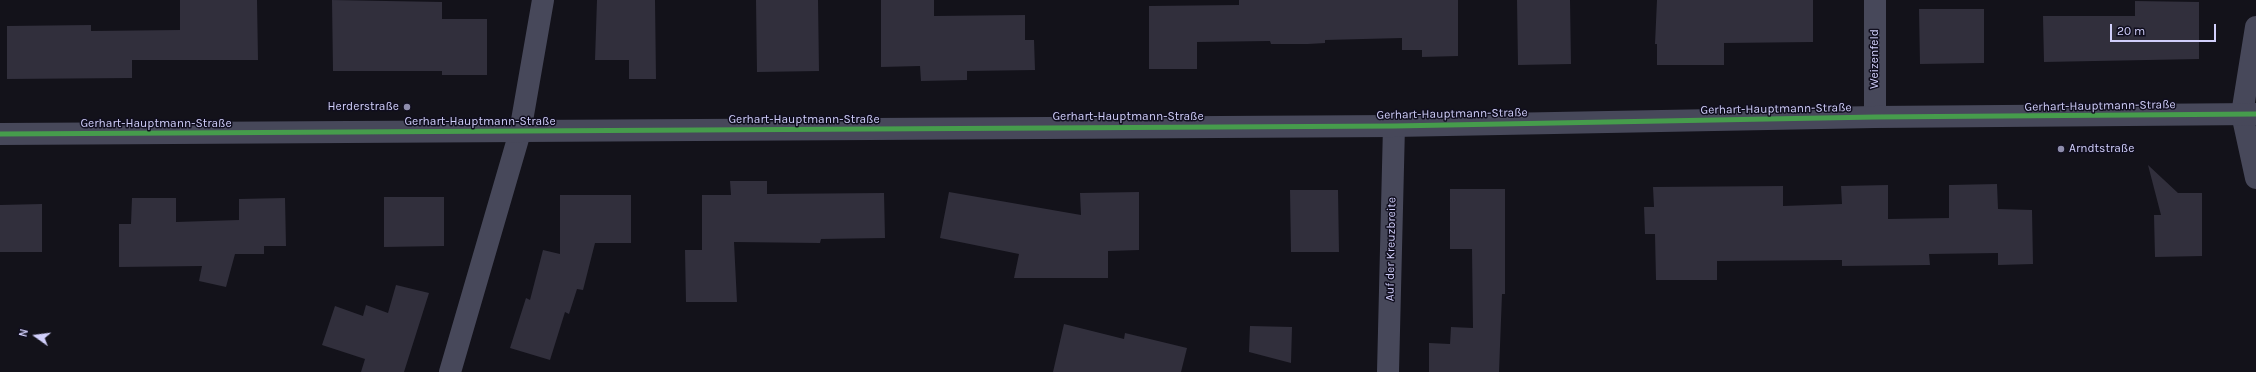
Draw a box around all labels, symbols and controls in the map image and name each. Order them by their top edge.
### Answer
scale bar [2112,16,2218,42]
text: 20 m [2117,24,2145,38]
street label: Weizenfeld [1868,29,1882,89]
street label: Gerhart-Hauptmann-Straße [2024,97,2176,115]
place label: Herderstraße [328,100,399,114]
street label: Gerhart-Hauptmann-Straße [1700,100,1852,118]
marker: Herderstraße [402,102,412,112]
street label: Gerhart-Hauptmann-Straße [1376,105,1528,123]
street label: Gerhart-Hauptmann-Straße [1052,110,1204,124]
street label: Gerhart-Hauptmann-Straße [728,113,880,127]
street label: Gerhart-Hauptmann-Straße [404,115,556,129]
street label: Gerhart-Hauptmann-Straße [80,117,232,131]
place label: Arndtstraße [2069,142,2134,156]
marker: Arndtstraße [2056,144,2066,154]
street label: Auf der Kreuzbreite [1383,197,1399,301]
north arrow [16,316,56,356]
text: N [17,328,31,338]

